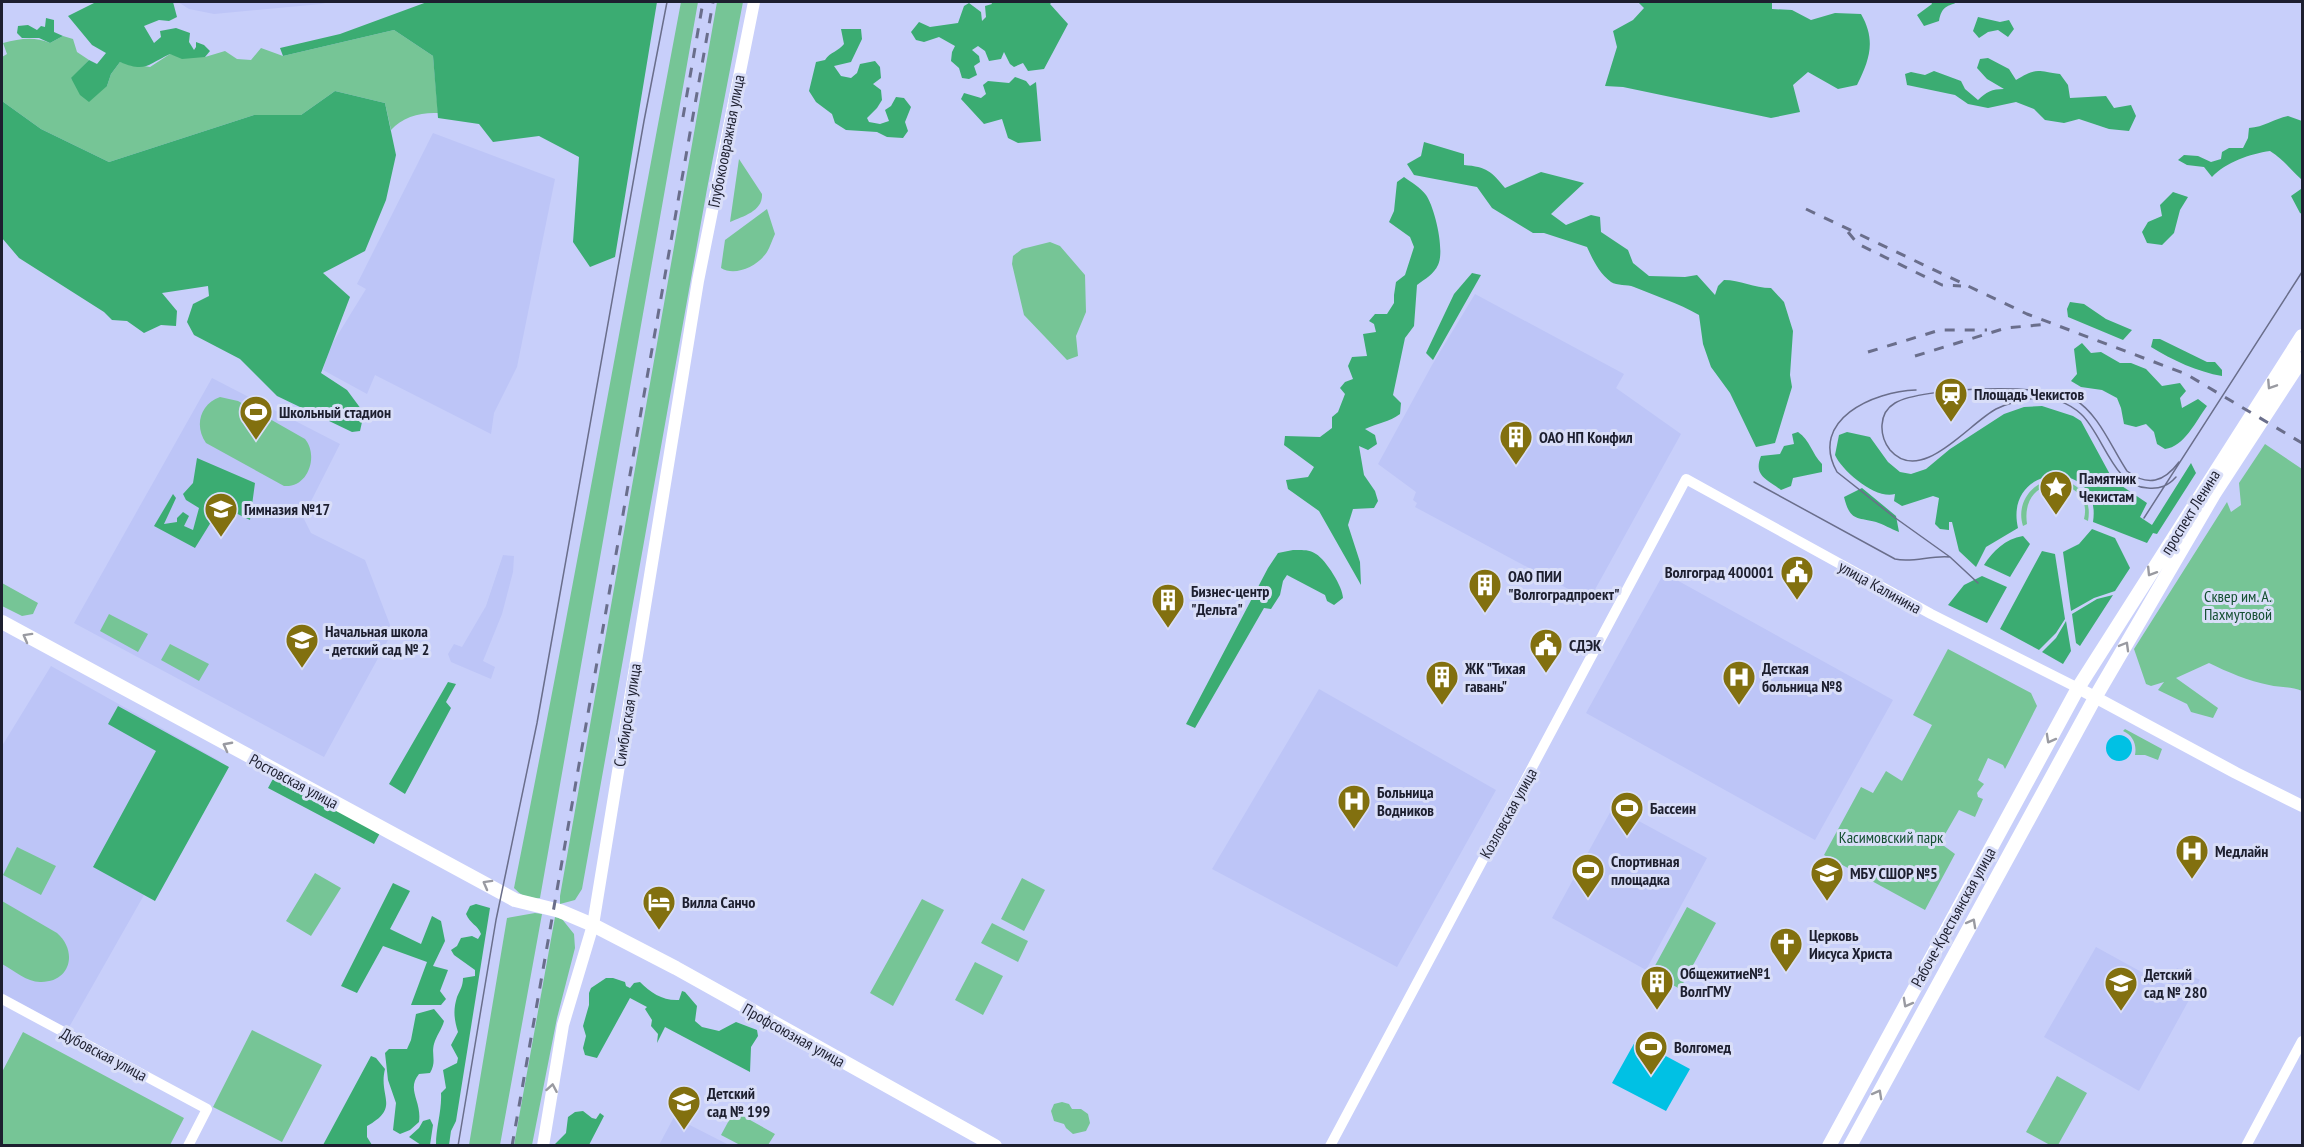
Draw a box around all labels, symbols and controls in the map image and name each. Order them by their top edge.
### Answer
street label: Глубокоовражная улица [703,73,749,209]
station icon: Площадь Чекистов [1933,376,1969,423]
one-way arrow [2266,379,2278,389]
place label: Площадь Чекистов [1974,384,2084,404]
sports icon: Школьный стадион [238,394,274,441]
place label: Школьный стадион [279,402,391,422]
building icon: ОАО НП Конфил [1498,419,1534,466]
place label: ОАО НП Конфил [1539,427,1633,447]
street label: проспект Ленина [2156,466,2224,558]
place label: Памятник Чекистам [2079,468,2136,506]
place icon: Памятник Чекистам [2038,469,2074,516]
school or university icon: Гимназия №17 [203,491,239,538]
place label: Гимназия №17 [244,499,330,519]
public building icon: Волгоград 400001 [1779,554,1815,601]
street label: улица Калинина [1835,556,1925,618]
place label: Волгоград 400001 [1665,562,1774,582]
place label: ОАО ПИИ "Волгоградпроект" [1508,566,1620,604]
one-way arrow [2147,566,2159,576]
building icon: ОАО ПИИ "Волгоградпроект" [1467,567,1503,614]
place label: Бизнес-центр "Дельта" [1191,581,1269,619]
building icon: Бизнес-центр "Дельта" [1150,582,1186,629]
park label: Сквер им. А. Пахмутовой [2204,586,2272,624]
place label: Начальная школа - детский сад № 2 [325,621,429,659]
school or university icon: Начальная школа - детский сад № 2 [284,622,320,669]
public building icon: СДЭК [1528,627,1564,674]
one-way arrow [23,633,33,644]
place label: СДЭК [1569,635,1602,655]
one-way arrow [2118,642,2130,652]
place label: ЖК "Тихая гавань" [1464,658,1526,696]
place label: Детская больница №8 [1762,658,1843,696]
building icon: ЖК "Тихая гавань" [1424,659,1460,706]
hospital icon: Детская больница №8 [1721,659,1757,706]
street label: Симбирская улица [609,662,645,768]
one-way arrow [2046,733,2057,744]
one-way arrow [223,742,233,753]
street label: Ростовская улица [246,749,342,813]
street label: Козловская улица [1475,764,1541,862]
place label: Больница Водников [1377,782,1434,820]
hospital icon: Больница Водников [1336,783,1372,830]
sports icon: Бассеин [1609,790,1645,837]
place label: Бассеин [1650,798,1696,818]
park label: Касимовский парк [1839,827,1944,847]
hospital icon: Медлайн [2174,833,2210,880]
place label: Медлайн [2215,841,2268,861]
street label: Рабоче-Крестьянская улица [1906,844,2000,990]
place label: Спортивная площадка [1611,851,1680,889]
sports icon: Спортивная площадка [1570,852,1606,899]
school or university icon: МБУ СШОР №5 [1809,855,1845,902]
place label: МБУ СШОР №5 [1850,863,1938,883]
one-way arrow [482,880,493,891]
hotel icon: Вилла Санчо [641,884,677,931]
place label: Вилла Санчо [682,892,755,912]
one-way arrow [1964,919,1976,929]
place label: Церковь Иисуса Христа [1809,925,1893,963]
church icon: Церковь Иисуса Христа [1768,926,1804,973]
place label: Общежитие№1 ВолгГМУ [1680,963,1771,1001]
building icon: Общежитие№1 ВолгГМУ [1639,964,1675,1011]
place label: Детский сад № 280 [2144,964,2207,1002]
school or university icon: Детский сад № 280 [2103,965,2139,1012]
one-way arrow [1903,996,1914,1007]
street label: Профсоюзная улица [739,999,849,1071]
street label: Дубовская улица [57,1023,151,1085]
sports icon: Волгомед [1633,1029,1669,1076]
place label: Волгомед [1674,1037,1732,1057]
one-way arrow [546,1083,558,1092]
place label: Детский сад № 199 [707,1083,770,1121]
school or university icon: Детский сад № 199 [666,1084,702,1131]
one-way arrow [1871,1090,1882,1100]

